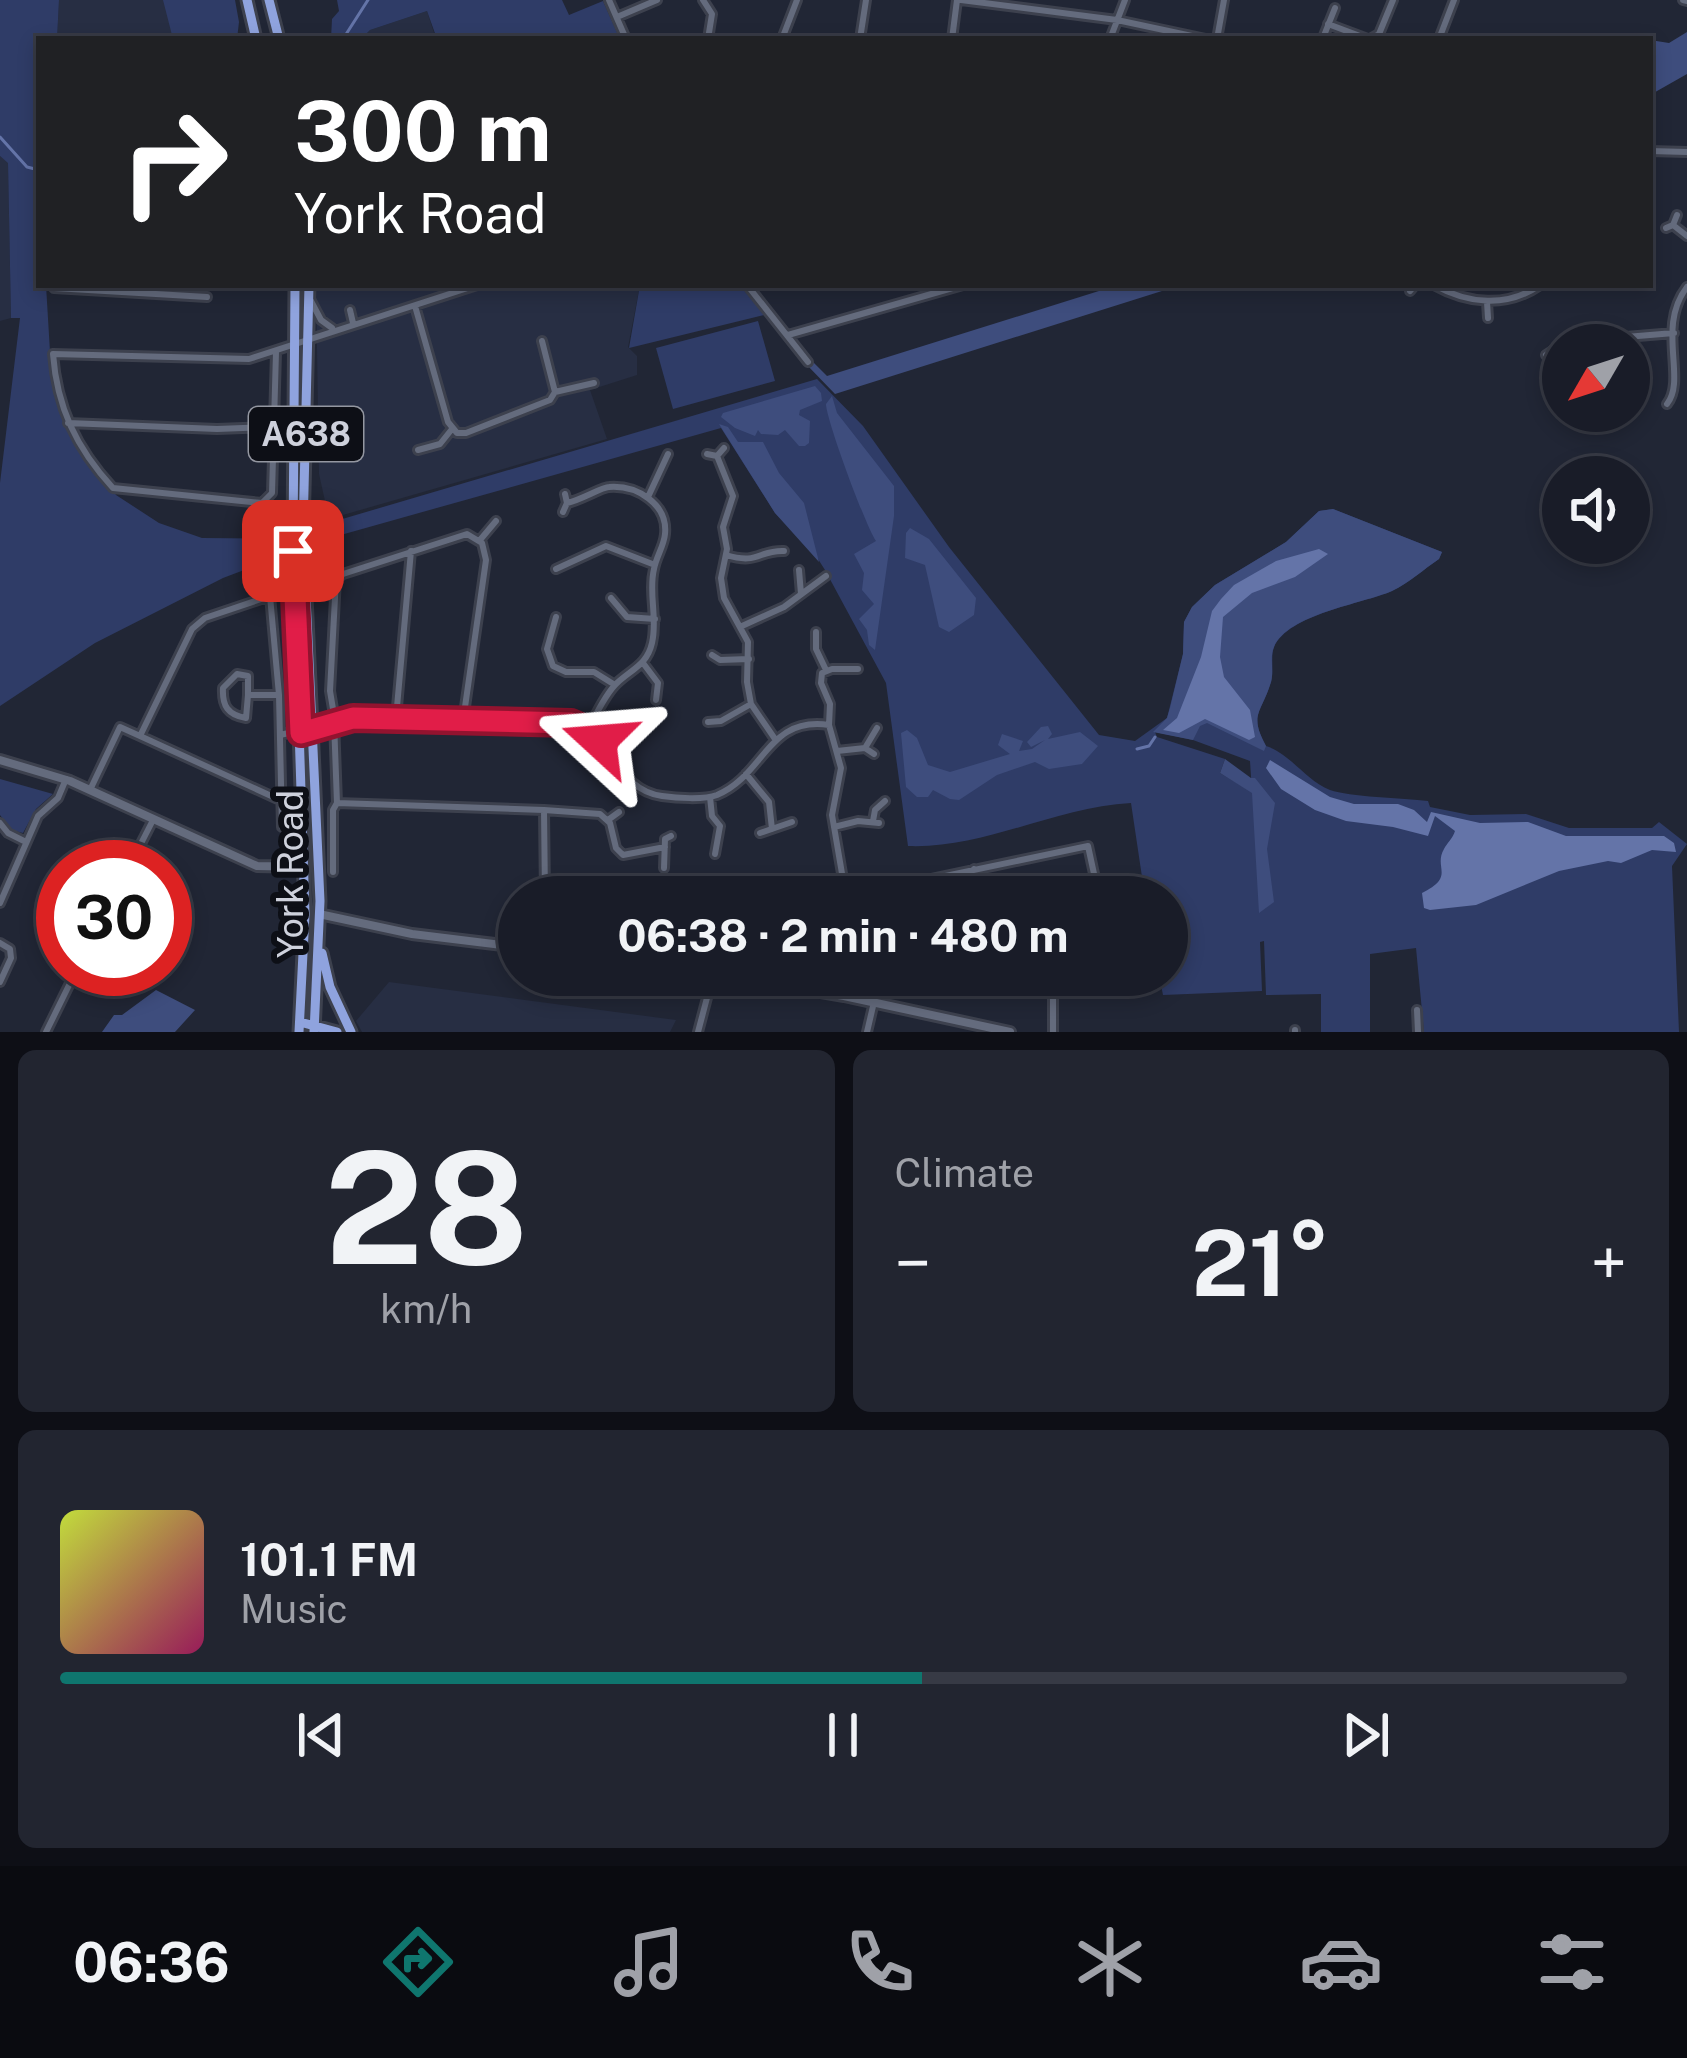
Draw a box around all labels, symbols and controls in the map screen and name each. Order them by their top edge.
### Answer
text: 300 m [294,81,552,180]
icon: right [96,84,252,240]
text: York Road [294,182,546,245]
north arrow [1542,324,1650,432]
map controls [1542,324,1650,564]
road number: A638 [249,407,363,461]
button: sound [1542,456,1650,564]
pin [242,500,344,602]
icon: arrive [260,518,326,584]
position arrow [536,678,662,804]
street label: York Road [269,790,311,958]
speed limit sign: 30 [36,840,192,996]
text: 06:38 · 2 min · 480 m [617,909,1069,962]
text: 28 [324,1116,528,1299]
text: Climate [895,1150,1034,1196]
text: 21° [1192,1210,1330,1316]
text: − [895,1224,931,1302]
text: + [1590,1224,1627,1302]
text: km/h [380,1286,472,1332]
text: 101.1 FM [240,1533,418,1586]
text: Music [240,1586,348,1632]
icon: previous [288,1702,354,1768]
icon: pause [810,1702,876,1768]
icon: next [1333,1702,1399,1768]
icon: directions [376,1920,460,2004]
icon: music [607,1920,691,2004]
icon: phone [838,1920,922,2004]
icon: climate [1068,1920,1152,2004]
icon: car [1299,1920,1383,2004]
icon: filters [1530,1920,1614,2004]
text: 06:36 [73,1931,230,1994]

